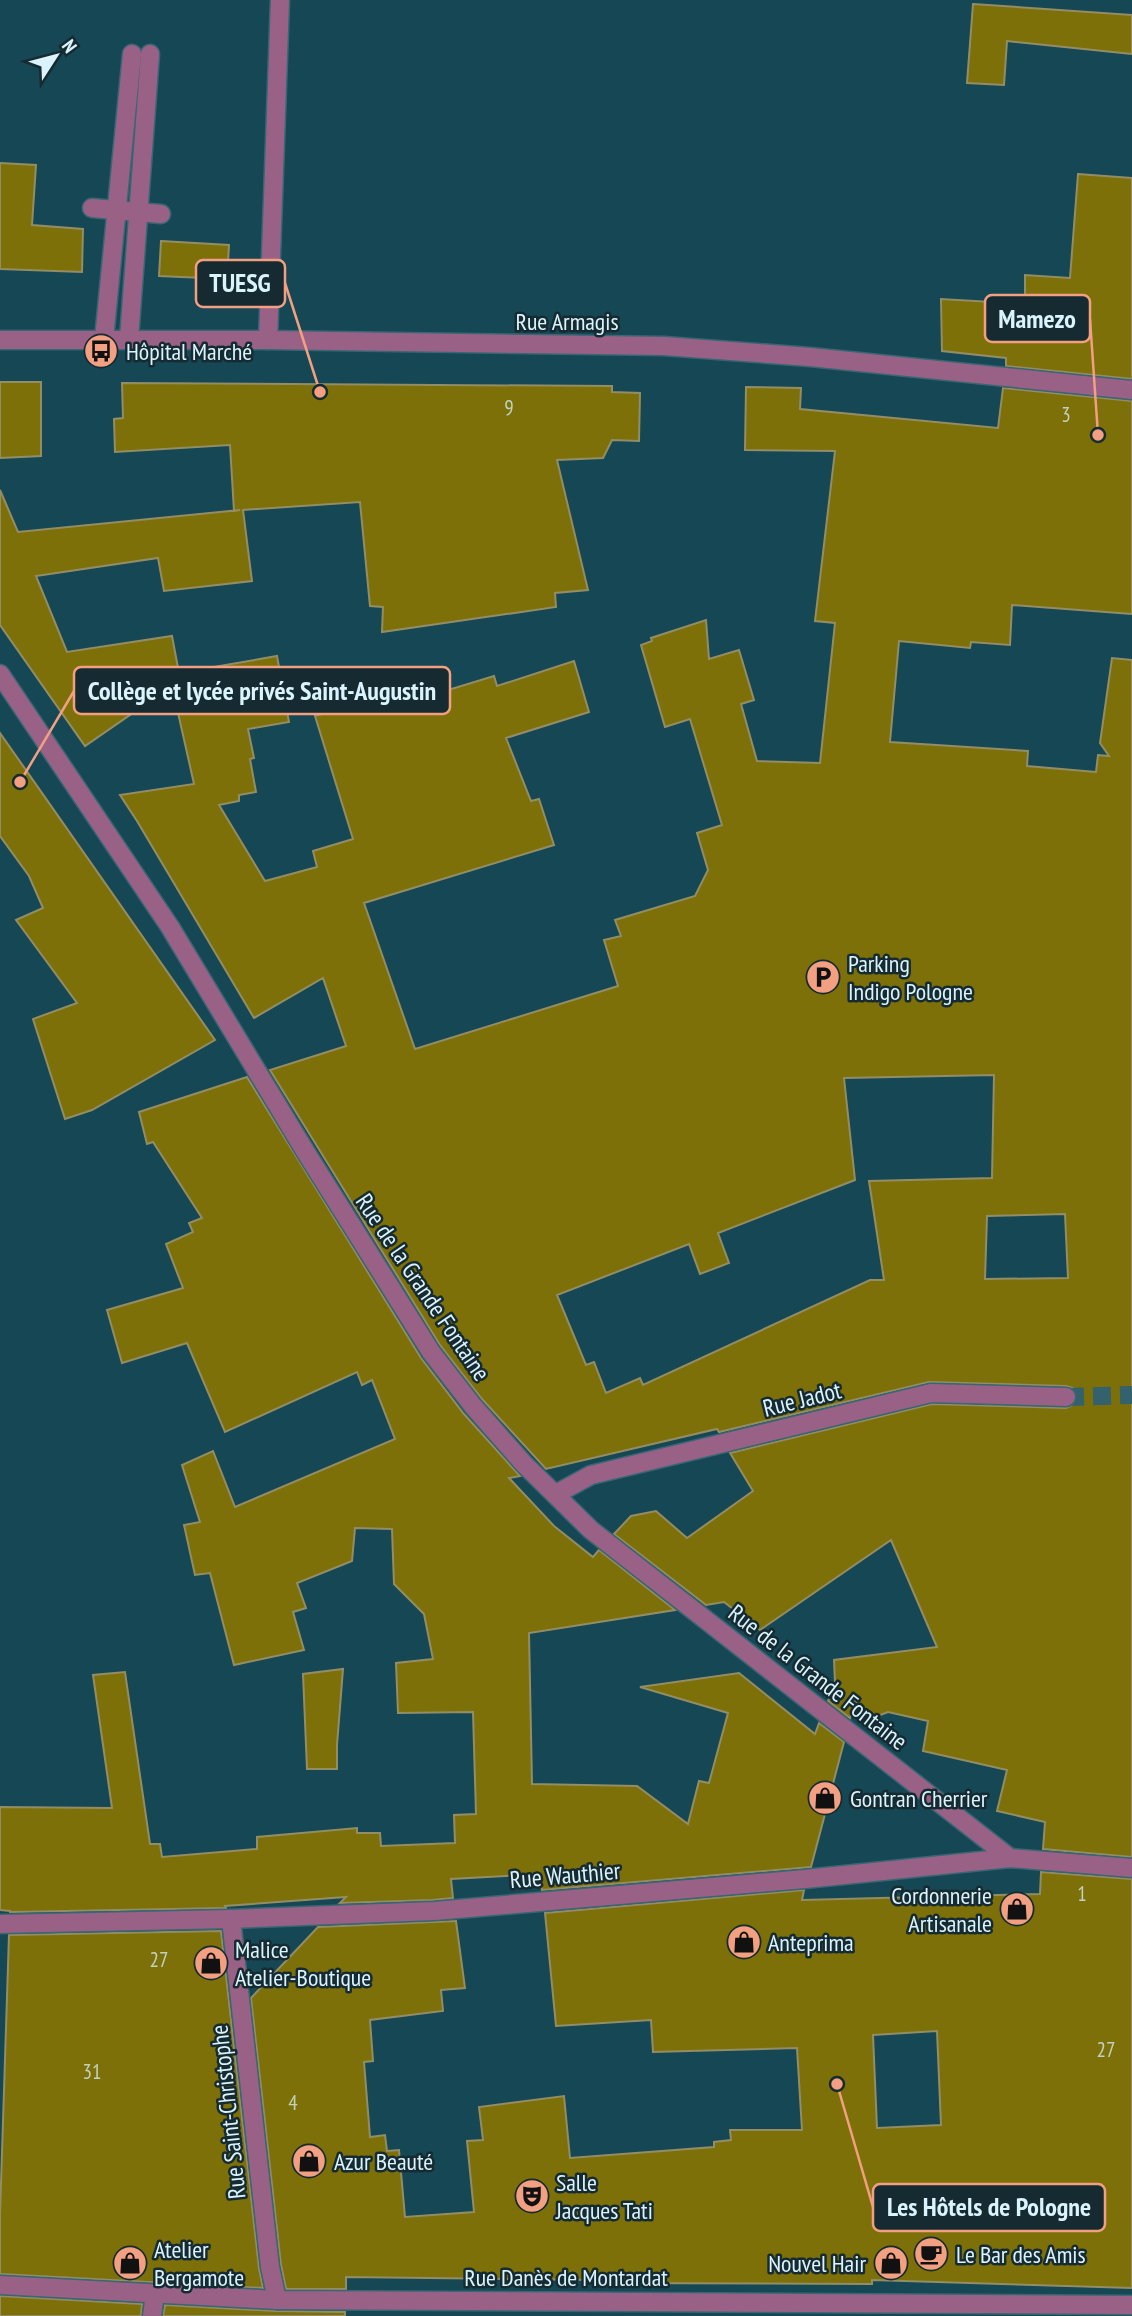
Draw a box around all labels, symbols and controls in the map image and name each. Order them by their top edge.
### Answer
north arrow [21,21,91,91]
text: N [57,35,82,57]
callout: TUESG [196,260,285,307]
text: TUESG [209,266,271,299]
callout: Mamezo [985,295,1090,342]
text: Mamezo [998,302,1076,335]
street label: Rue Armagis [515,306,619,337]
bus stop icon: Hôpital Marché [82,332,120,370]
place label: Hôpital Marché [126,336,252,367]
house number: 9 [504,394,514,421]
house number: 3 [1061,401,1071,428]
callout: Collège et lycée privés Saint-Augustin [74,667,450,714]
text: Collège et lycée privés Saint-Augustin [88,674,436,707]
place label: Parking Indigo Pologne [848,948,973,1007]
parking icon: Parking Indigo Pologne [804,958,842,996]
street label: Rue de la Grande Fontaine [349,1187,497,1387]
street label: Rue Jadot [760,1374,845,1424]
street label: Rue de la Grande Fontaine [722,1597,914,1757]
shop icon: Gontran Cherrier [806,1779,844,1817]
place label: Gontran Cherrier [850,1783,988,1814]
street label: Rue Wauthier [508,1855,622,1895]
place label: Cordonnerie Artisanale [891,1880,992,1939]
house number: 1 [1077,1880,1087,1907]
shop icon: Cordonnerie Artisanale [998,1890,1036,1928]
shop icon: Anteprima [725,1923,763,1961]
place label: Anteprima [768,1927,854,1958]
place label: Malice Atelier-Boutique [235,1934,371,1993]
shop icon: Malice Atelier-Boutique [192,1944,230,1982]
house number: 27 [150,1946,168,1973]
street label: Rue Saint-Christophe [203,2023,253,2201]
house number: 27 [1097,2036,1115,2063]
house number: 31 [83,2058,101,2085]
house number: 4 [288,2089,298,2116]
shop icon: Azur Beauté [290,2142,328,2180]
place label: Azur Beauté [334,2146,433,2177]
place label: Salle Jacques Tati [555,2167,653,2226]
theatre icon: Salle Jacques Tati [513,2177,551,2215]
callout: Les Hôtels de Pologne [873,2184,1105,2231]
text: Les Hôtels de Pologne [887,2190,1091,2223]
place label: Atelier Bergamote [154,2234,244,2293]
cafe icon: Le Bar des Amis [912,2235,950,2273]
place label: Le Bar des Amis [956,2239,1086,2270]
shop icon: Atelier Bergamote [111,2244,149,2282]
shop icon: Nouvel Hair [872,2244,910,2282]
place label: Nouvel Hair [768,2248,866,2279]
street label: Rue Danès de Montardat [464,2262,668,2293]

